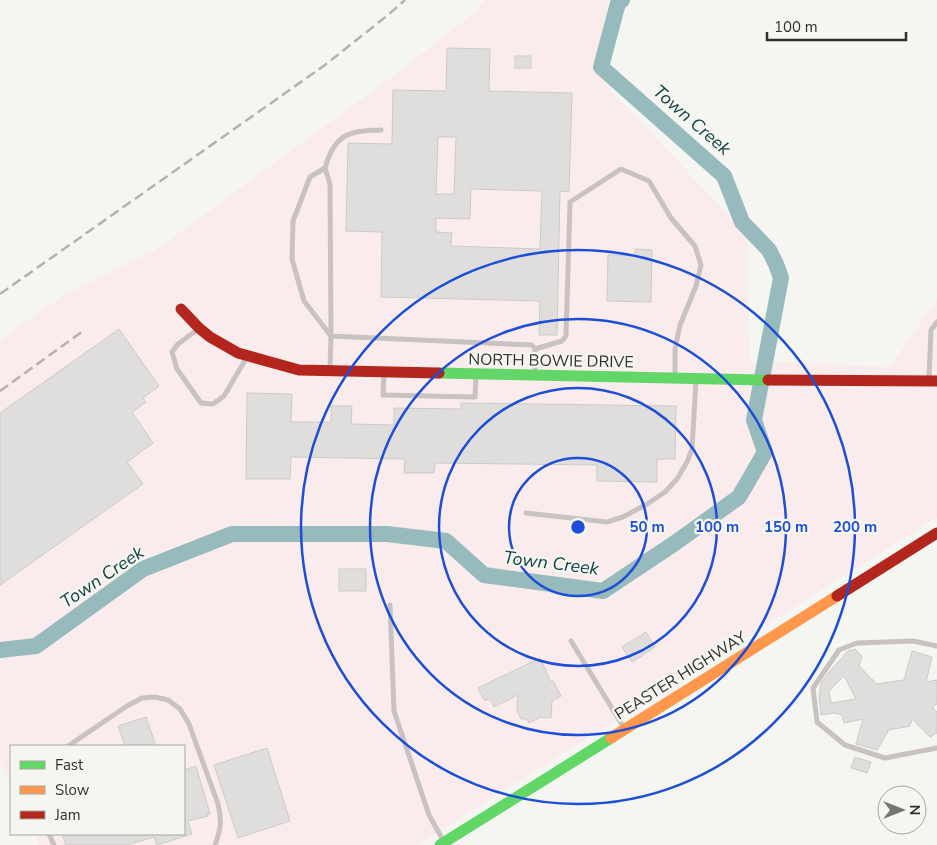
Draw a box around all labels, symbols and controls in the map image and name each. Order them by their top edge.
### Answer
scale bar [767,10,906,42]
text: 100 m [774,17,818,37]
water label: Town Creek [648,79,737,161]
street label: NORTH BOWIE DRIVE [468,349,634,373]
text: 50 m [629,517,665,537]
text: 100 m [695,517,739,537]
text: 150 m [764,517,808,537]
text: 200 m [833,517,877,537]
centre of rings [569,518,587,536]
water label: Town Creek [56,540,149,614]
water label: Town Creek [502,545,601,581]
street label: PEASTER HIGHWAY [611,626,751,725]
legend [10,745,185,835]
text: Fast [55,755,84,775]
text: Slow [55,780,90,800]
north arrow [877,785,927,835]
text: Jam [54,805,81,825]
text: N [905,805,924,815]

